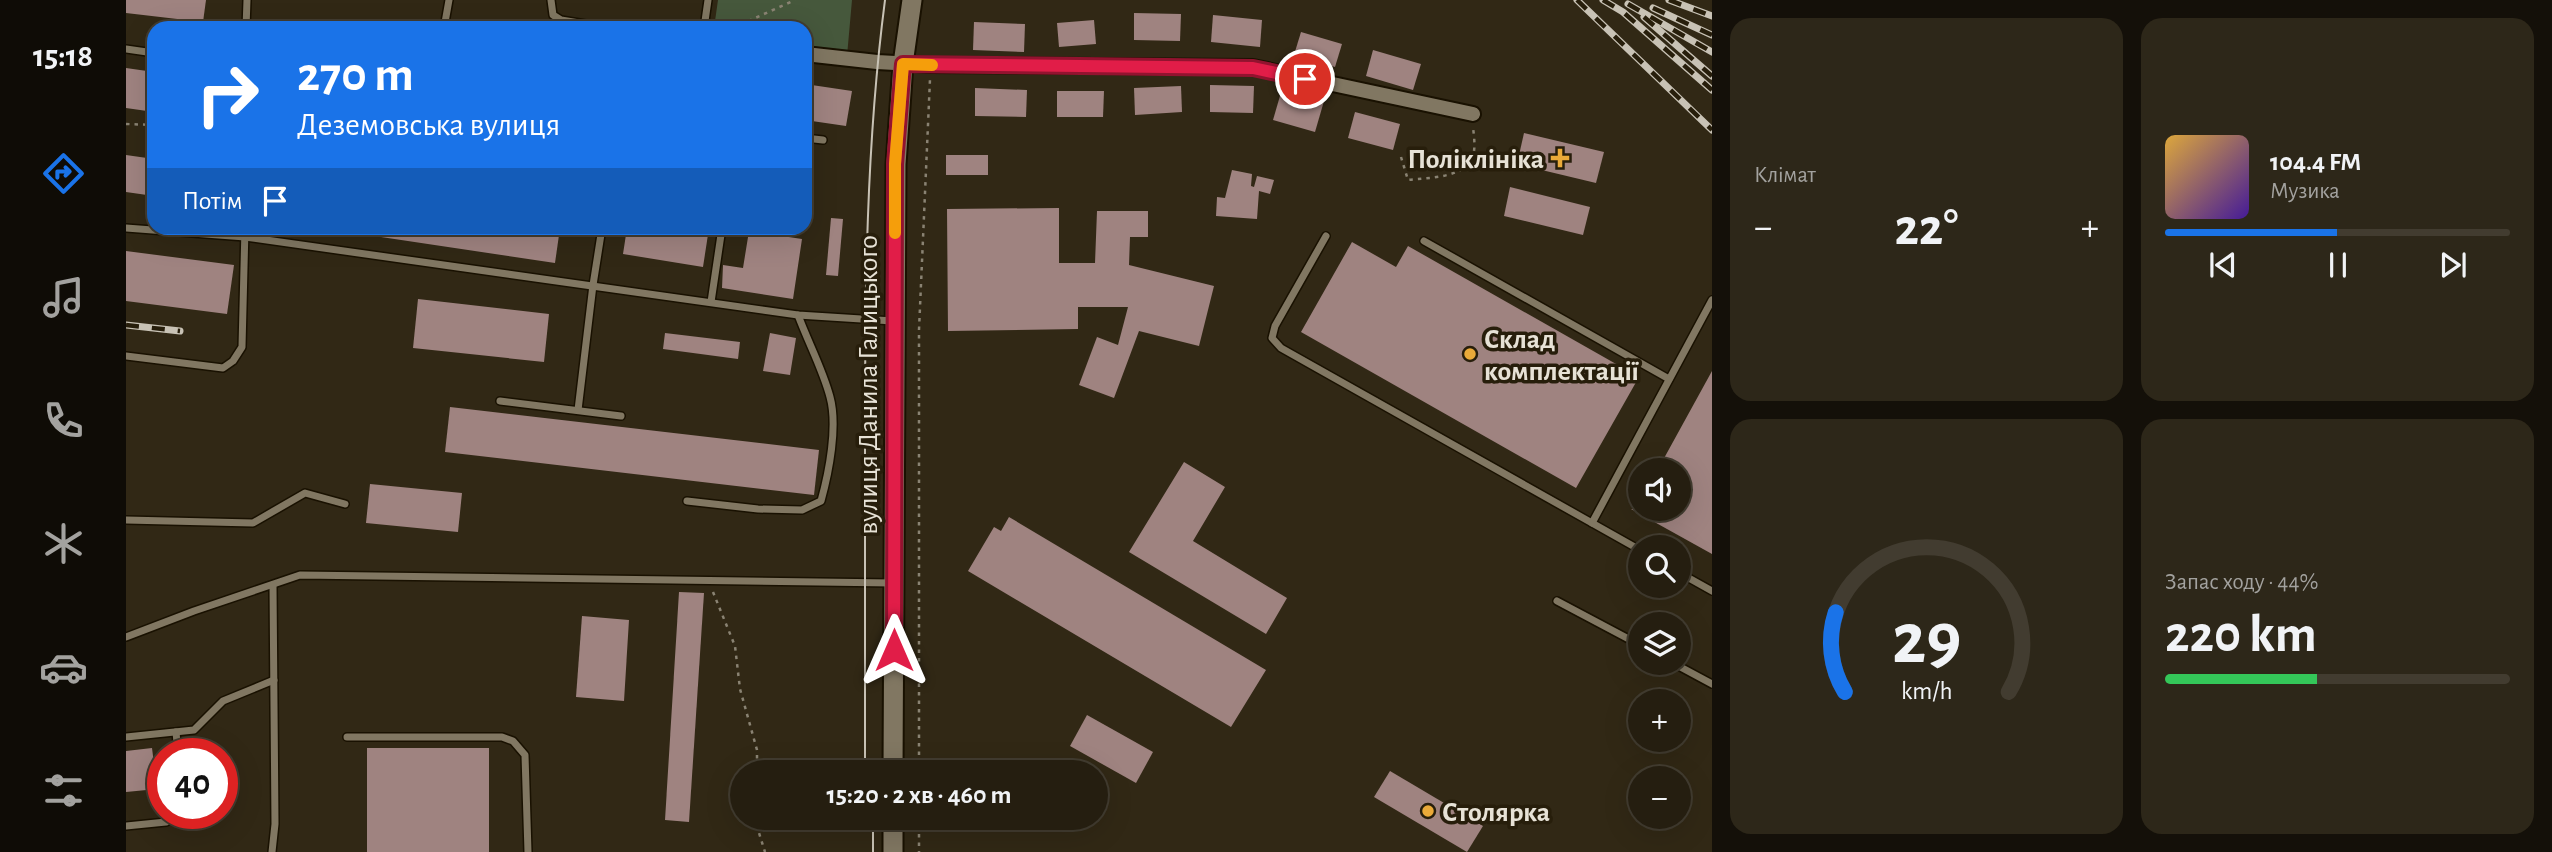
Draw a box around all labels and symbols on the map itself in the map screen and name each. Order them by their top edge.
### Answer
pin [1275,49,1335,109]
place label: Поліклініка [1407,146,1544,174]
marker: Поліклініка [1550,148,1570,168]
street label: вулиця Данила Галицького [855,235,883,535]
place label: Склад комплектації [1484,326,1640,386]
marker: Склад комплектації [1462,346,1478,362]
position arrow [857,613,931,687]
speed limit sign: 40 [147,738,238,829]
place label: Столярка [1442,799,1550,827]
marker: Столярка [1420,803,1436,819]

